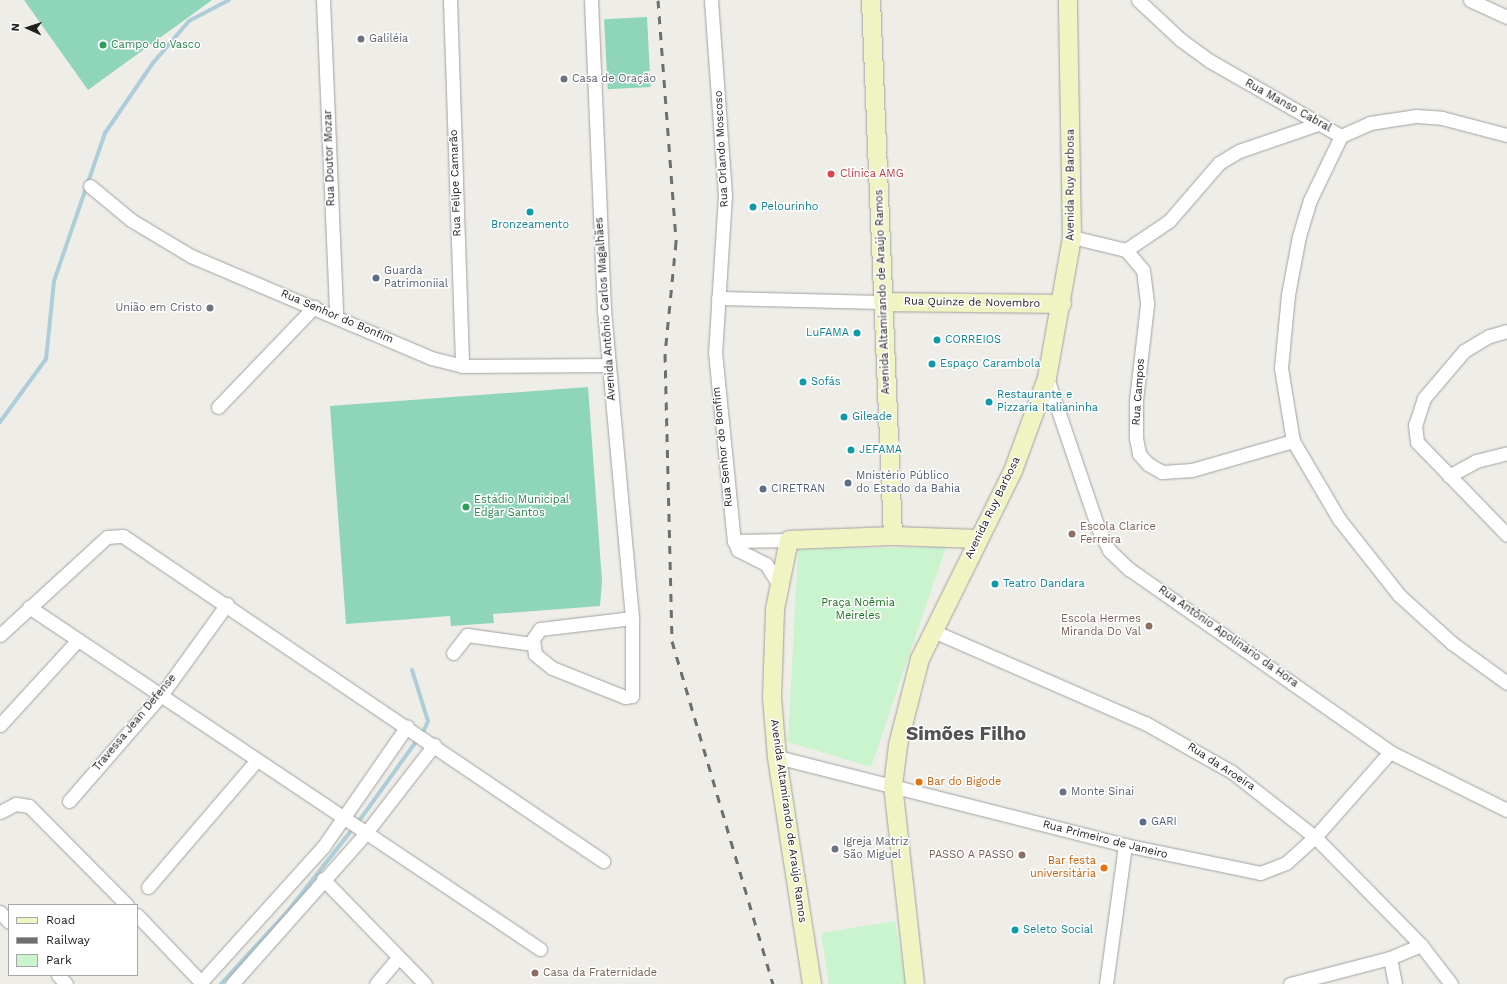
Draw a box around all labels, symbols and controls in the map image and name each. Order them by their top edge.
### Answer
north arrow [8,8,48,48]
text: N [9,23,22,32]
place label: Galiléia [369,32,408,46]
marker: Galiléia [356,34,366,44]
place label: Campo do Vasco [111,38,201,52]
marker: Campo do Vasco [98,40,108,50]
place label: Casa de Oração [572,72,656,86]
marker: Casa de Oração [559,74,569,84]
street label: Rua Manso Cabral [1242,77,1334,135]
street label: Rua Orlando Moscoso [712,90,732,208]
street label: Rua Doutor Mozar [322,109,338,207]
street label: Rua Felipe Camarão [448,129,464,237]
street label: Avenida Ruy Barbosa [1064,129,1078,241]
place label: Clínica AMG [840,167,904,181]
marker: Clínica AMG [825,168,837,180]
street label: Avenida Altamirando de Araújo Ramos [873,189,893,395]
place label: Pelourinho [761,200,818,214]
marker: Pelourinho [748,202,758,212]
marker: Bronzeamento [525,207,535,217]
street label: Avenida Antônio Carlos Magalhães [593,216,619,402]
place label: Bronzeamento [491,218,569,232]
place label: Guarda Patrimoniial [384,265,448,291]
marker: Guarda Patrimoniial [371,273,381,283]
street label: Rua Senhor do Bonfim [279,287,395,347]
street label: Rua Quinze de Novembro [904,295,1040,311]
place label: União em Cristo [115,301,202,315]
marker: União em Cristo [205,303,215,313]
place label: LuFAMA [806,326,849,340]
marker: LuFAMA [852,328,862,338]
place label: CORREIOS [945,333,1001,347]
marker: CORREIOS [932,335,942,345]
place label: Espaço Carambola [940,357,1040,371]
street label: Rua Campos [1130,358,1148,426]
marker: Espaço Carambola [927,359,937,369]
place label: Sofás [811,375,841,389]
marker: Sofás [798,377,808,387]
street label: Rua Senhor do Bonfim [710,386,736,508]
place label: Restaurante e Pizzaria Italianinha [997,389,1098,415]
marker: Restaurante e Pizzaria Italianinha [984,397,994,407]
place label: Gileade [852,410,892,424]
marker: Gileade [839,412,849,422]
place label: JEFAMA [859,443,902,457]
marker: JEFAMA [846,445,856,455]
street label: Avenida Ruy Barbosa [962,455,1024,561]
place label: Mnistério Público do Estado da Bahia [856,470,960,496]
marker: Mnistério Público do Estado da Bahia [843,478,853,488]
place label: CIRETRAN [771,482,825,496]
marker: CIRETRAN [758,484,768,494]
place label: Estádio Municipal Edgar Santos [474,494,569,520]
marker: Estádio Municipal Edgar Santos [461,502,471,512]
place label: Escola Clarice Ferreira [1080,521,1156,547]
marker: Escola Clarice Ferreira [1067,529,1077,539]
place label: Teatro Dandara [1003,577,1085,591]
marker: Teatro Dandara [990,579,1000,589]
street label: Rua Antônio Apolinário da Hora [1155,583,1301,691]
park label: Praça Noêmia Meireles [821,597,895,623]
place label: Escola Hermes Miranda Do Val [1060,613,1141,639]
marker: Escola Hermes Miranda Do Val [1144,621,1154,631]
street label: Travessa Jean Defense [90,672,180,774]
street label: Avenida Altamirando de Araújo Ramos [767,718,809,924]
district label: Simões Filho [906,723,1026,745]
street label: Rua da Aroeira [1184,740,1258,794]
place label: Bar do Bigode [927,775,1002,789]
marker: Bar do Bigode [914,777,924,787]
place label: Monte Sinai [1071,785,1134,799]
marker: Monte Sinai [1058,787,1068,797]
place label: GARI [1151,815,1177,829]
marker: GARI [1138,817,1148,827]
street label: Rua Primeiro de Janeiro [1041,818,1169,862]
place label: Igreja Matriz São Miguel [843,836,909,862]
marker: Igreja Matriz São Miguel [830,844,840,854]
place label: PASSO A PASSO [928,848,1014,862]
marker: PASSO A PASSO [1017,850,1027,860]
place label: Bar festa universitária [1030,855,1096,881]
marker: Bar festa universitária [1099,863,1109,873]
legend [8,904,138,976]
text: Road [46,913,75,927]
place label: Seleto Social [1023,923,1093,937]
marker: Seleto Social [1010,925,1020,935]
text: Railway [46,933,90,947]
text: Park [46,953,72,967]
place label: Casa da Fraternidade [543,966,658,980]
marker: Casa da Fraternidade [530,968,540,978]

